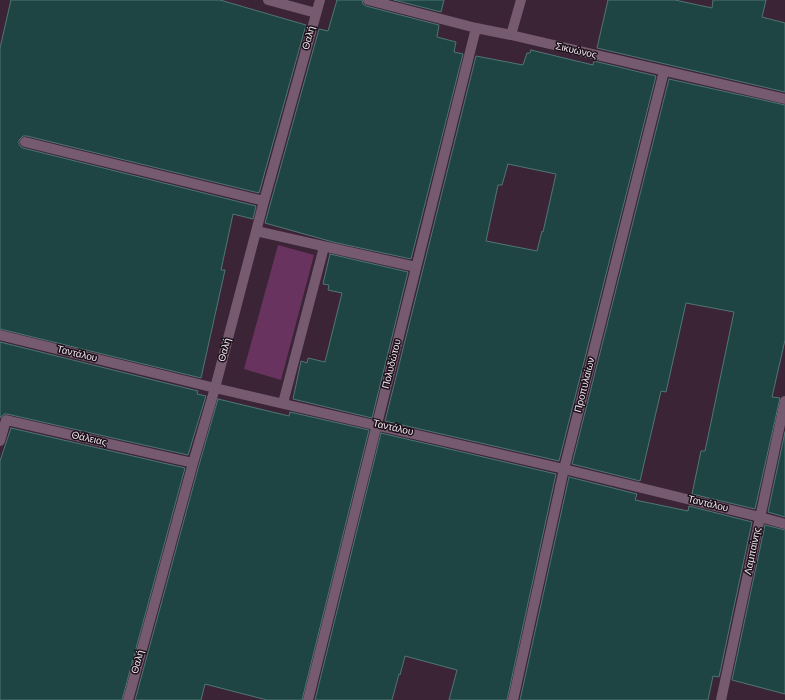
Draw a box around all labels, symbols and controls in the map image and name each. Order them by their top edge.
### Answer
street label: Θαλή [300,25,318,51]
street label: Σικυώνος [554,40,598,62]
street label: Θαλή [216,337,234,363]
street label: Πολυδώτου [380,338,404,390]
street label: Ταντάλου [56,343,98,365]
street label: Προπυλαίων [572,356,598,414]
street label: Ταντάλου [372,418,414,438]
street label: Θάλειας [70,429,108,449]
street label: Ταντάλου [687,493,729,515]
street label: Λαμπαίνης [742,526,764,576]
street label: Θαλή [129,649,147,675]

